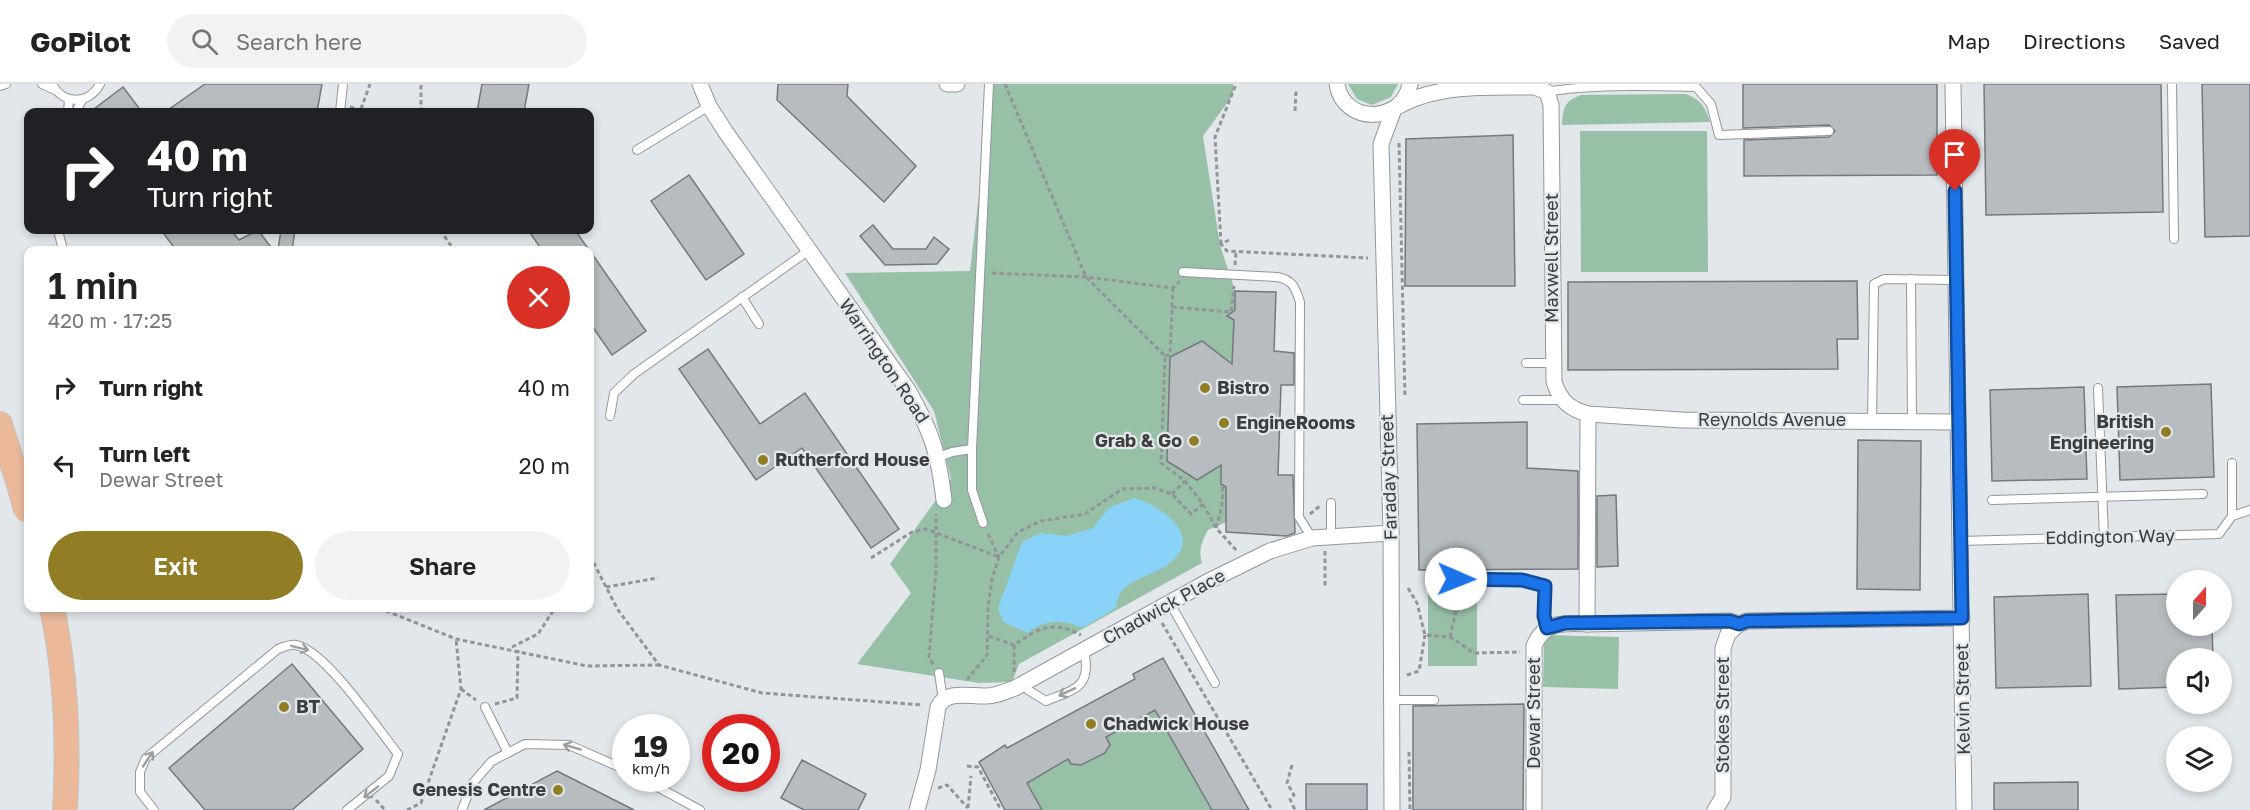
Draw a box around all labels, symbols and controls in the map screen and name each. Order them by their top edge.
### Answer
search box [167,14,587,68]
text: GoPilot [30,25,131,58]
icon: search [188,25,221,58]
text: Search here [236,28,362,55]
text: Map [1947,28,1990,54]
text: Directions [2023,28,2126,54]
text: Saved [2159,28,2220,54]
pin [1929,129,1980,191]
text: 40 m [147,130,248,180]
icon: right [48,132,126,210]
icon: arrive [1938,138,1971,171]
text: Turn right [147,181,273,213]
street label: Maxwell Street [1540,193,1562,323]
text: 1 min [48,264,138,307]
button: close [507,266,570,329]
street label: Warrington Road [835,294,935,427]
text: 420 m · 17:25 [48,308,172,332]
icon: right [48,371,81,404]
text: Turn right [99,374,203,401]
text: 40 m [518,374,570,401]
place label: Bistro [1217,376,1270,398]
marker: Bistro [1198,381,1212,395]
street label: Reynolds Avenue [1698,408,1846,430]
place label: British Engineering [2050,410,2154,453]
place label: EngineRooms [1236,411,1355,433]
street label: Faraday Street [1375,414,1401,541]
marker: EngineRooms [1217,416,1231,430]
marker: British Engineering [2159,425,2173,439]
place label: Grab & Go [1095,429,1182,451]
marker: Grab & Go [1187,434,1201,448]
text: Turn left [99,440,190,467]
place label: Rutherford House [775,448,930,470]
icon: left [48,449,81,482]
text: 20 m [519,452,570,479]
marker: Rutherford House [756,453,770,467]
text: Dewar Street [99,467,224,491]
street label: Eddington Way [2045,524,2175,548]
button: Exit [48,531,303,600]
button: Share [315,531,570,600]
position arrow [1424,547,1488,611]
street label: Chadwick Place [1099,563,1228,649]
north arrow [2166,570,2232,636]
map controls [2166,570,2232,792]
one-way arrow [290,642,309,654]
street label: Kelvin Street [1950,643,1974,755]
button: sound [2166,648,2232,714]
street label: Dewar Street [1522,657,1544,769]
street label: Stokes Street [1711,657,1733,773]
one-way arrow [1058,687,1076,699]
place label: BT [296,695,321,717]
marker: BT [277,700,291,714]
place label: Chadwick House [1103,712,1250,734]
speed limit sign: 20 [702,714,780,792]
marker: Chadwick House [1084,717,1098,731]
button: layers [2166,726,2232,792]
text: 19 [634,728,668,764]
one-way arrow [563,741,582,753]
one-way arrow [141,751,154,768]
text: km/h [632,759,670,777]
place label: Genesis Centre [412,778,546,800]
marker: Genesis Centre [551,783,565,797]
one-way arrow [363,786,379,799]

